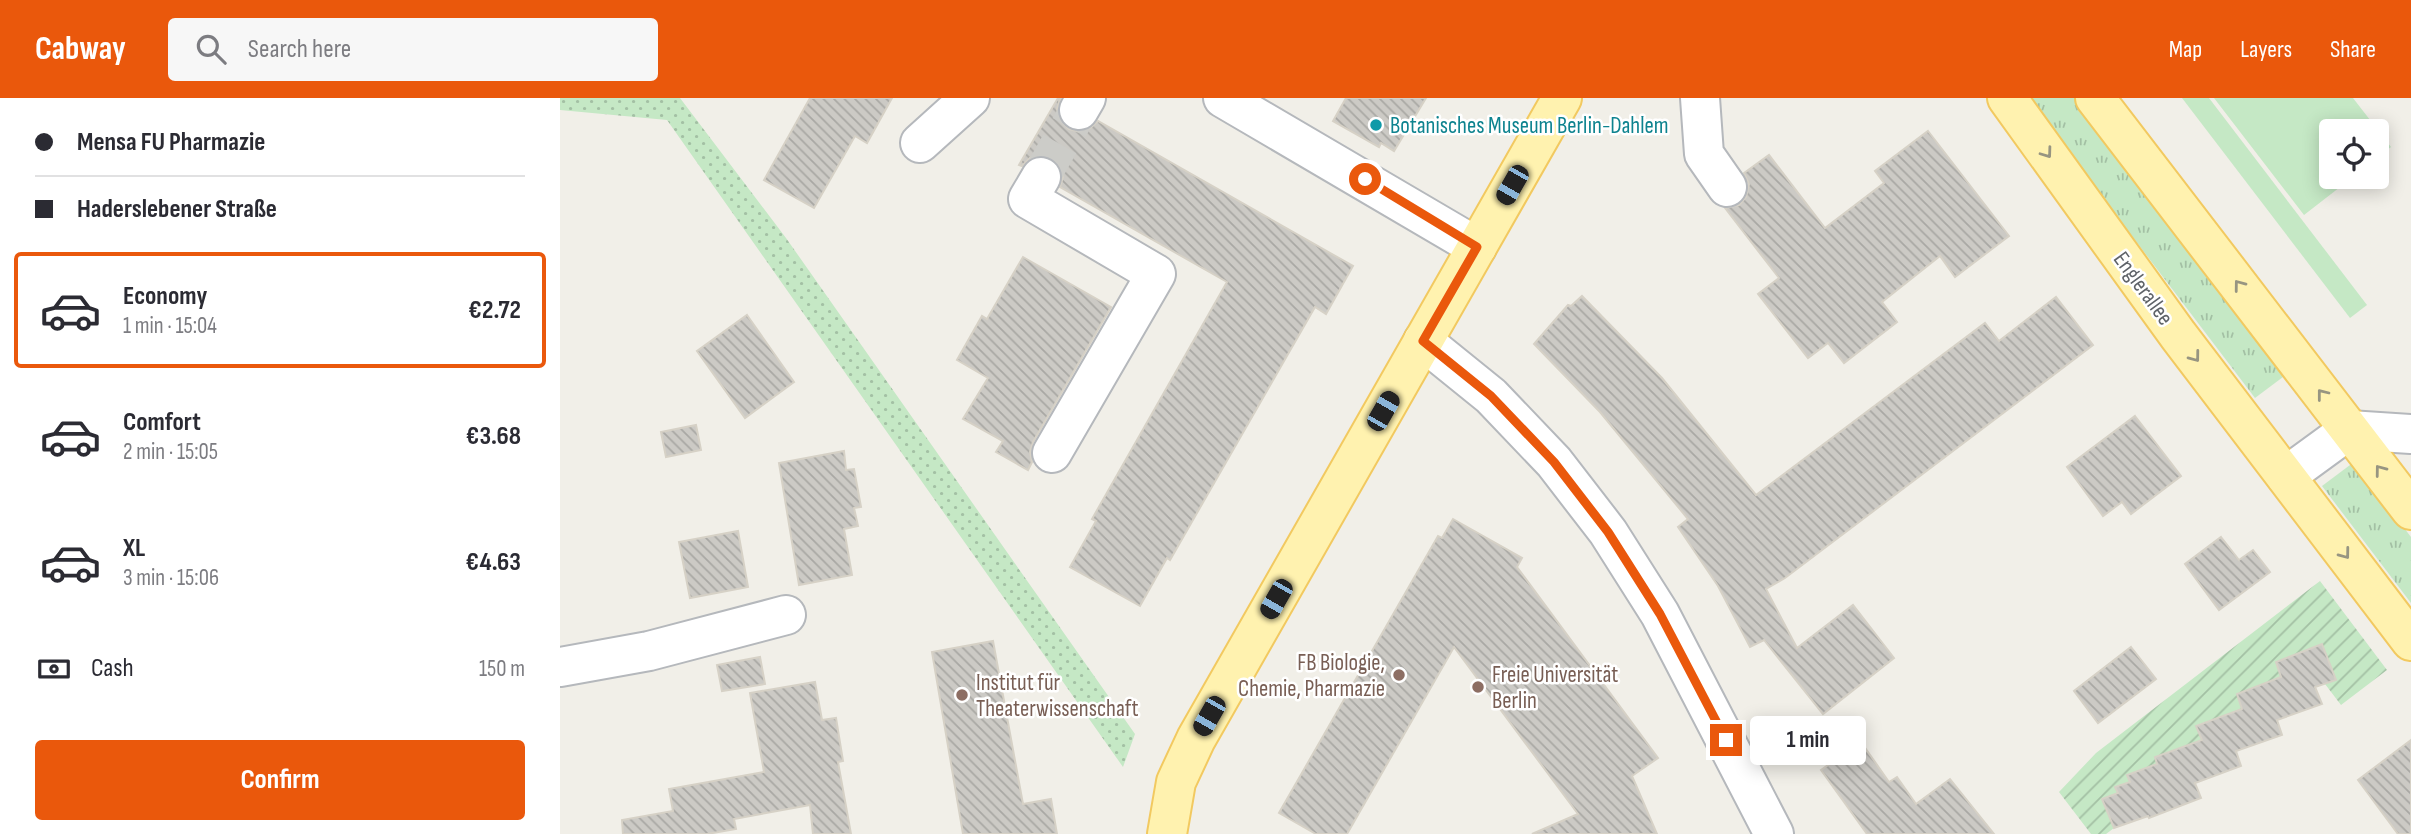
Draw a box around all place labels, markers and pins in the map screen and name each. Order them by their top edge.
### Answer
place label: Botanisches Museum Berlin-Dahlem [1390,112,1669,140]
marker: Botanisches Museum Berlin-Dahlem [1368,117,1384,133]
place label: FB Biologie, Chemie, Pharmazie [1238,649,1385,703]
place label: Freie Universität Berlin [1492,661,1618,715]
marker: FB Biologie, Chemie, Pharmazie [1391,667,1407,683]
place label: Institut für Theaterwissenschaft [976,669,1138,723]
marker: Freie Universität Berlin [1470,679,1486,695]
marker: Institut für Theaterwissenschaft [954,687,970,703]

